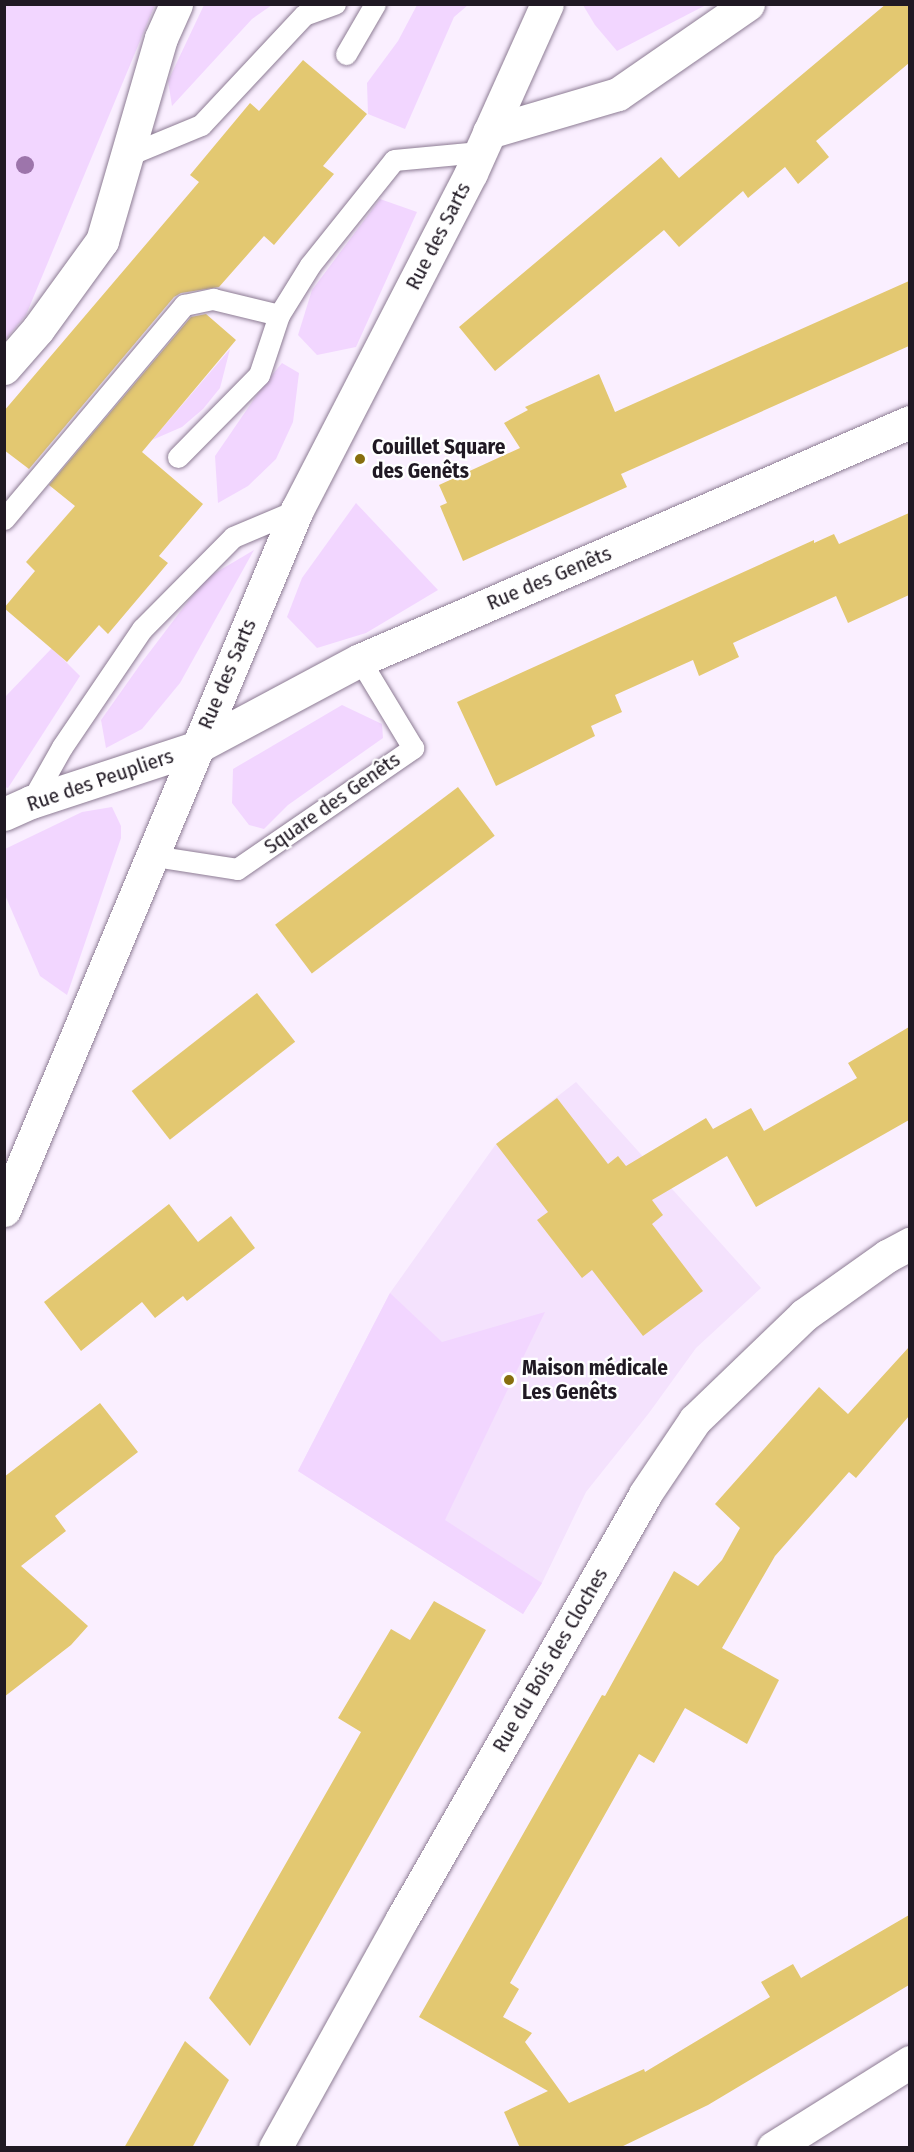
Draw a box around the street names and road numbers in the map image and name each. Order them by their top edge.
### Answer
street label: Rue des Sarts [400,178,476,294]
street label: Rue des Genêts [483,540,615,616]
street label: Rue des Sarts [193,615,261,733]
street label: Rue des Peupliers [23,743,177,817]
street label: Square des Genêts [259,747,405,859]
street label: Rue du Bois des Cloches [487,1563,613,1757]

